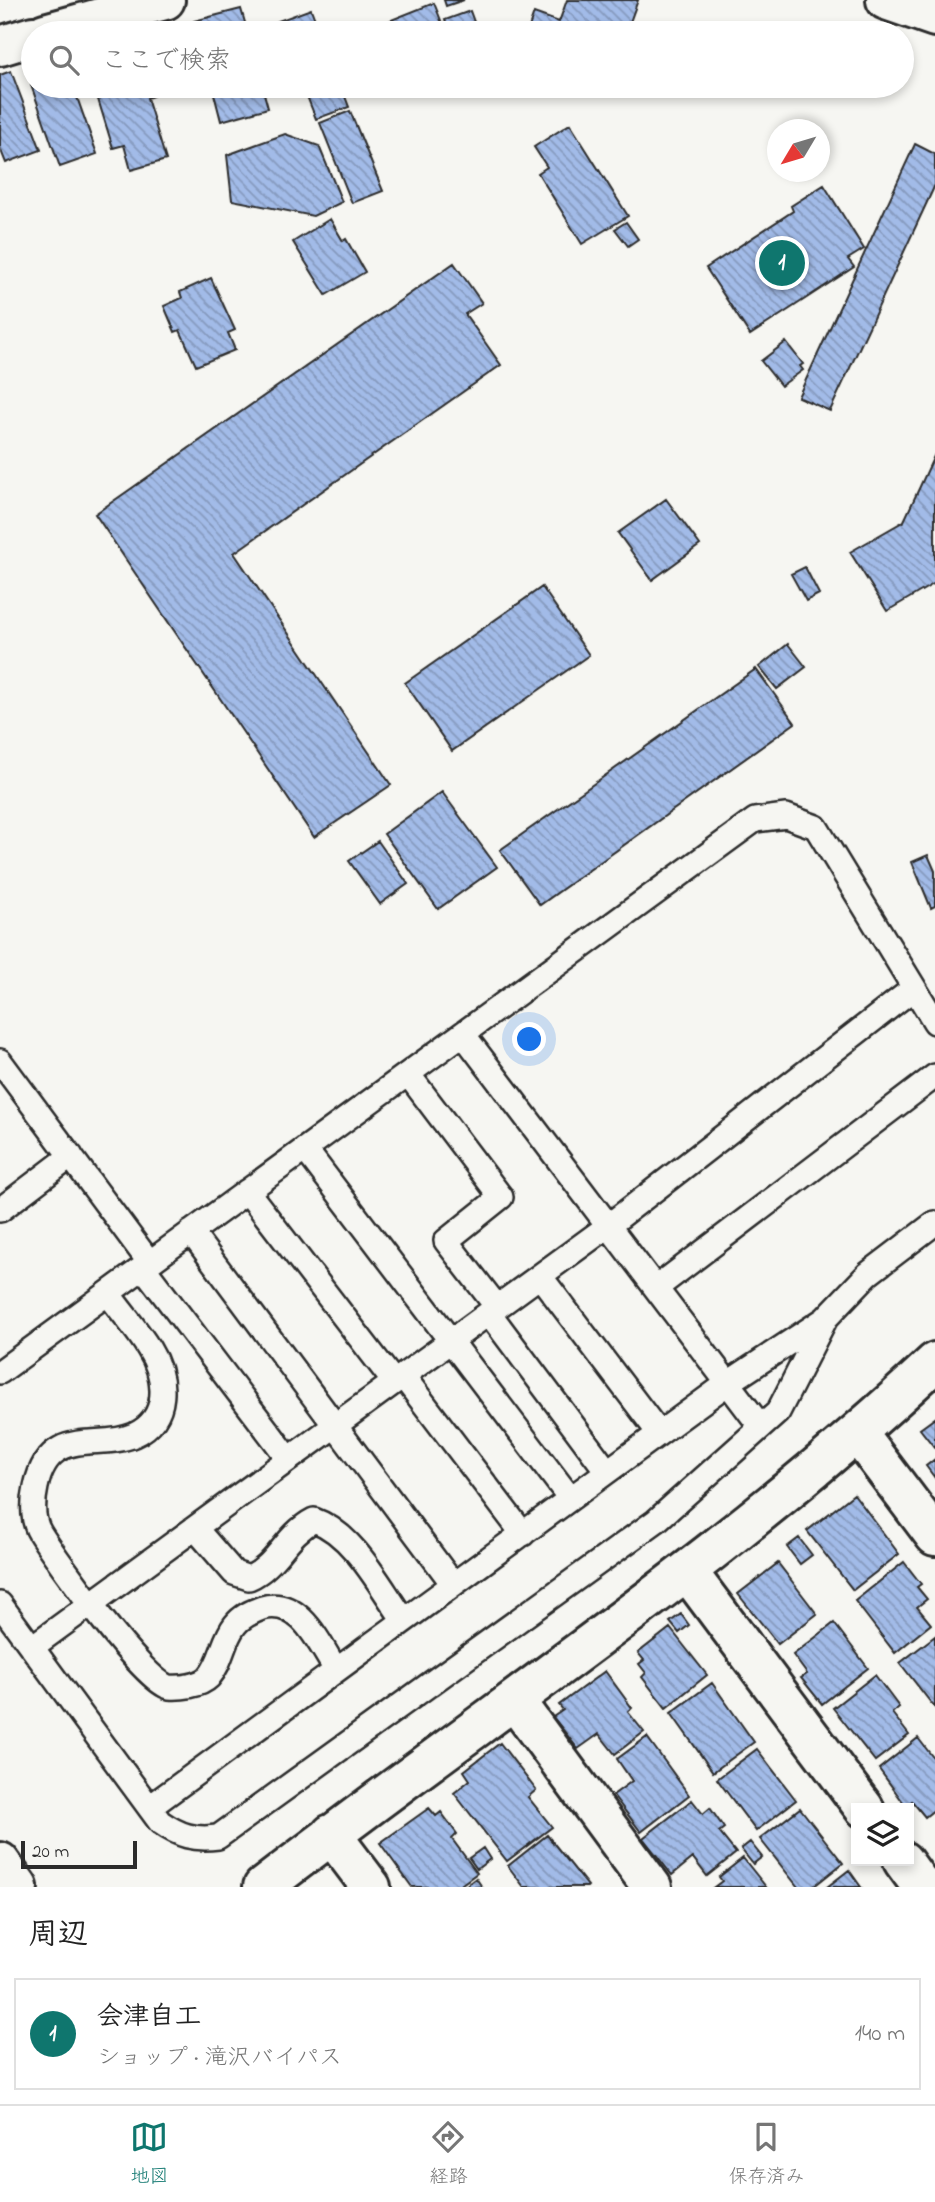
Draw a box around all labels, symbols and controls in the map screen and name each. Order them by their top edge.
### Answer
search box [21,21,914,98]
icon: search [45,41,83,79]
text: ここで検索 [101,43,231,81]
north arrow [767,119,830,182]
pin: 1 [759,237,805,289]
your location [512,1022,546,1056]
map controls [851,1803,914,1866]
button: layers [851,1803,914,1866]
scale bar [21,1838,136,1870]
text: 20 m [32,1839,69,1866]
text: 周辺 [28,1914,88,1958]
text: 会津自工 [97,1999,201,2037]
text: 1 [49,2018,57,2051]
text: 140 m [855,2018,905,2051]
text: ショップ · 滝沢バイパス [97,2042,342,2075]
tab: 地図 [130,2118,169,2191]
tab: 経路 [429,2118,468,2191]
tab: 保存済み [728,2118,805,2191]

